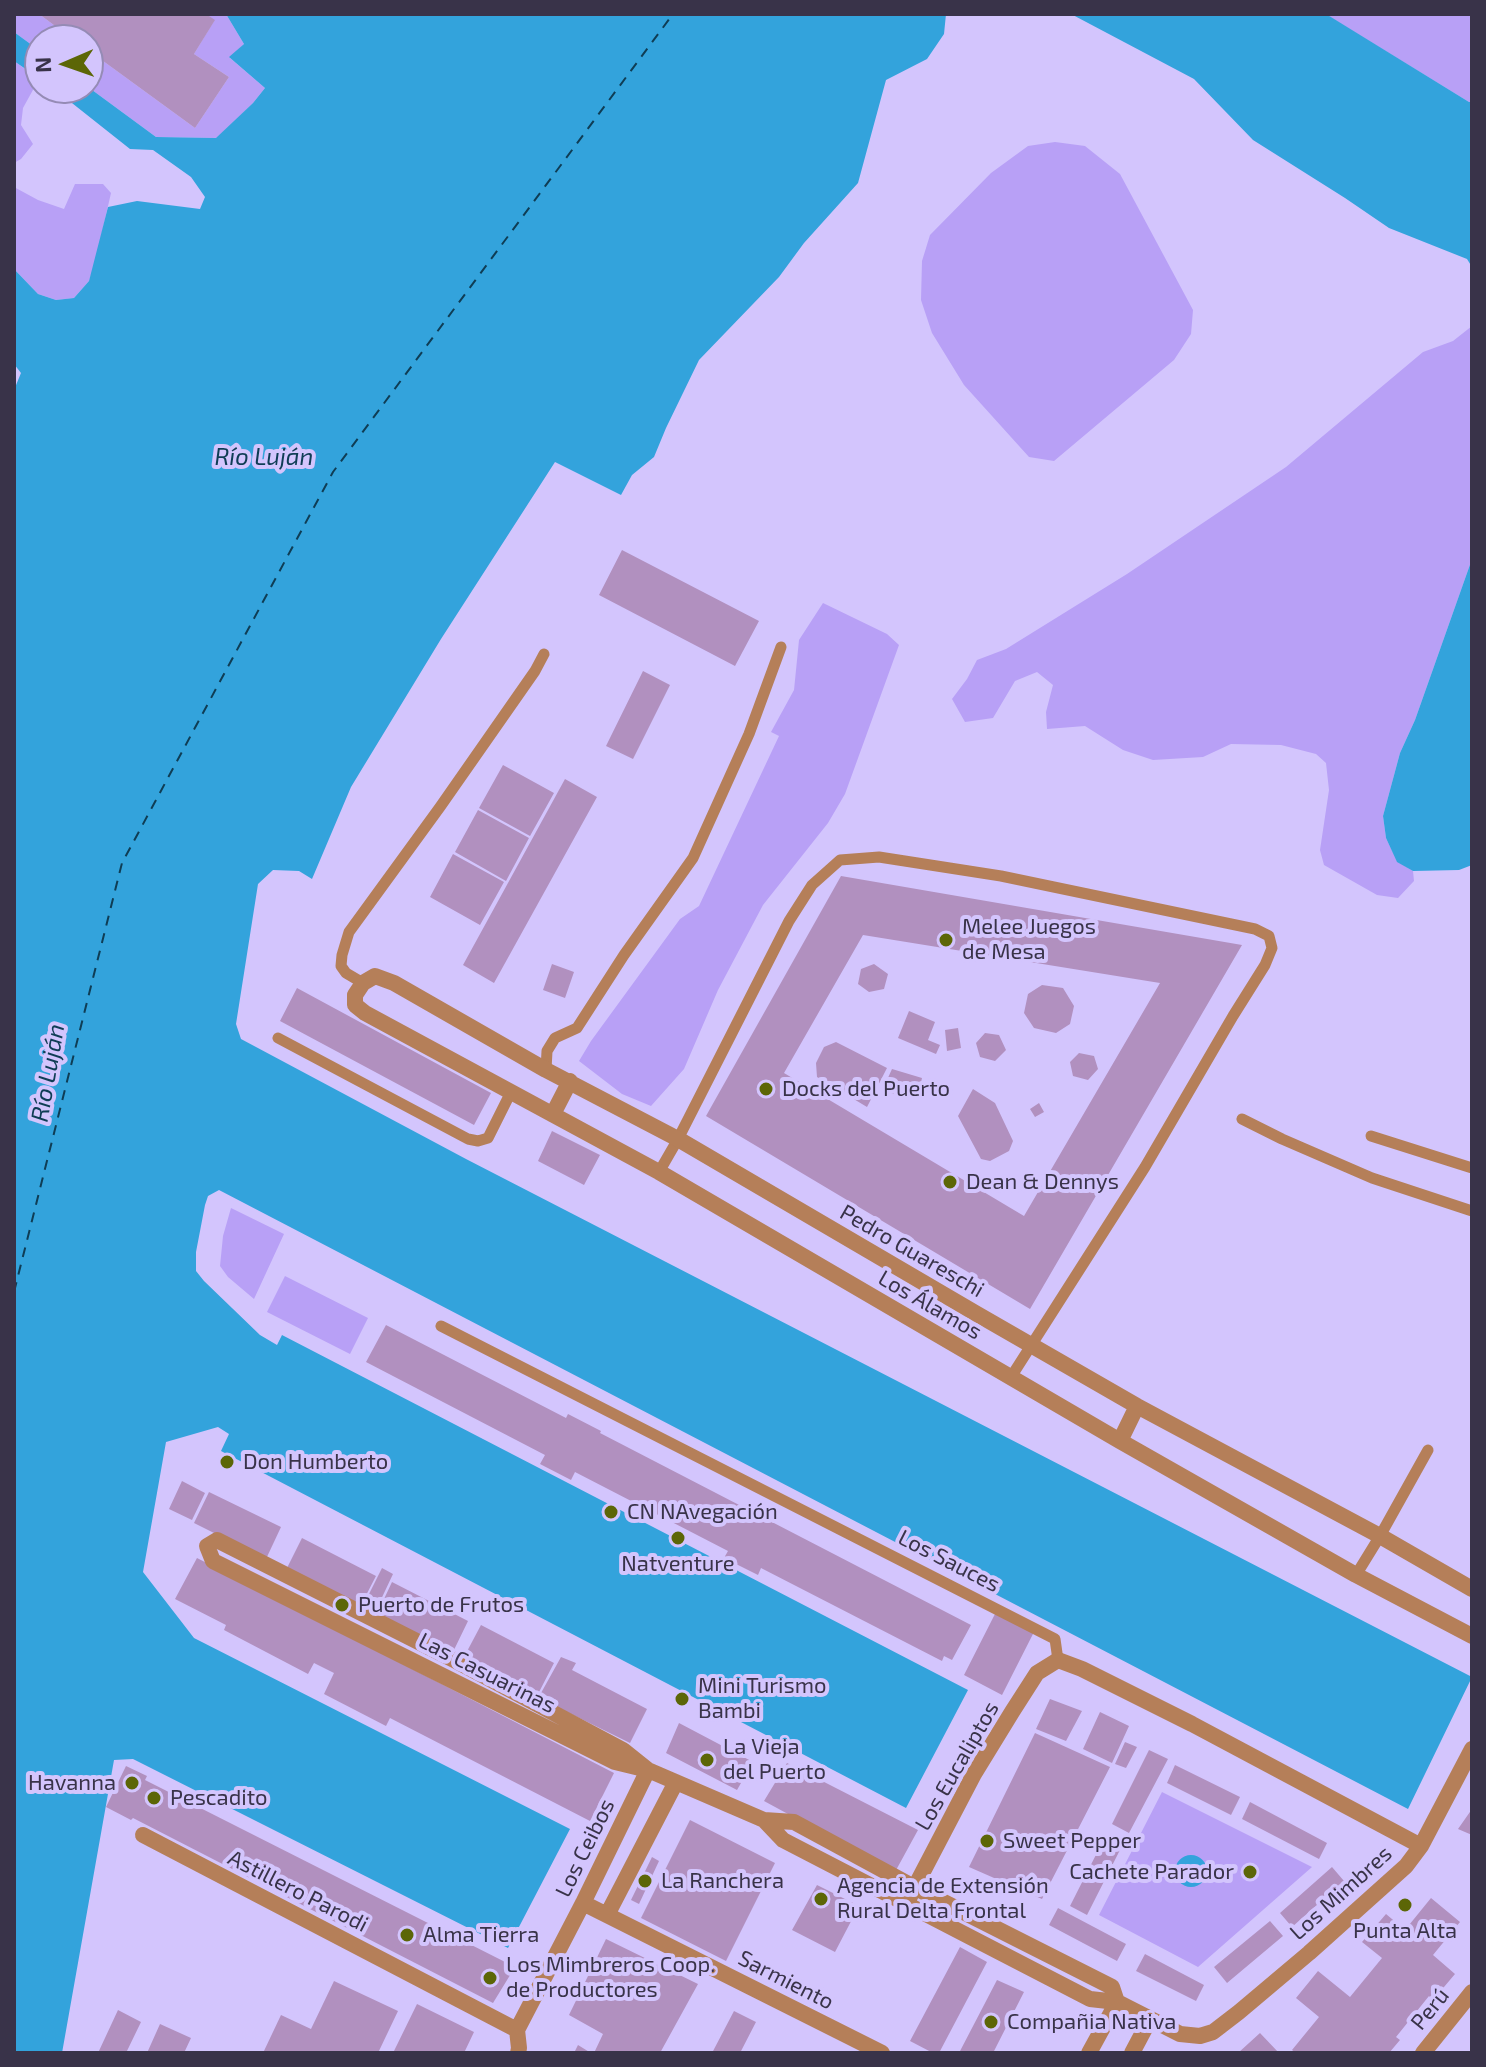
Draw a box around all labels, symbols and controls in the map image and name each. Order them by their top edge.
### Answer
north arrow [24,24,104,104]
text: N [29,56,55,73]
water label: Río Luján [215,443,313,471]
place label: Melee Juegos de Mesa [962,914,1096,966]
marker: Melee Juegos de Mesa [937,931,955,949]
water label: Río Luján [25,1022,71,1124]
place label: Docks del Puerto [782,1076,950,1102]
marker: Docks del Puerto [757,1080,775,1098]
place label: Dean & Dennys [966,1169,1119,1195]
marker: Dean & Dennys [941,1173,959,1191]
street label: Pedro Guareschi [835,1199,989,1303]
street label: Los Álamos [874,1265,986,1345]
place label: Don Humberto [243,1449,388,1475]
marker: Don Humberto [218,1453,236,1471]
place label: CN NAvegación [627,1499,778,1525]
marker: CN NAvegación [602,1503,620,1521]
street label: Los Sauces [894,1524,1004,1598]
marker: Natventure [669,1529,687,1547]
place label: Natventure [621,1551,735,1577]
place label: Puerto de Frutos [358,1592,524,1618]
marker: Puerto de Frutos [333,1596,351,1614]
street label: Las Casuarinas [414,1627,560,1719]
place label: Mini Turismo Bambi [698,1673,826,1724]
marker: Mini Turismo Bambi [673,1690,691,1708]
street label: Los Eucaliptos [909,1697,1005,1835]
place label: La Vieja del Puerto [723,1734,826,1786]
marker: La Vieja del Puerto [698,1751,716,1769]
place label: Havanna [28,1770,116,1796]
marker: Havanna [123,1774,141,1792]
place label: Pescadito [170,1785,268,1811]
marker: Pescadito [145,1789,163,1807]
street label: Los Ceibos [550,1795,620,1901]
place label: Sweet Pepper [1003,1828,1141,1854]
marker: Sweet Pepper [978,1832,996,1850]
street label: Los Mimbres [1285,1840,1397,1946]
street label: Astillero Parodi [224,1844,372,1938]
place label: Cachete Parador [1069,1859,1234,1885]
marker: Cachete Parador [1241,1863,1259,1881]
place label: La Ranchera [661,1868,784,1894]
marker: La Ranchera [636,1872,654,1890]
place label: Agencia de Extensión Rural Delta Frontal [837,1873,1049,1924]
marker: Agencia de Extensión Rural Delta Frontal [812,1890,830,1908]
marker: Punta Alta [1396,1896,1414,1914]
place label: Punta Alta [1353,1918,1457,1944]
place label: Alma Tierra [423,1922,539,1948]
marker: Alma Tierra [398,1926,416,1944]
street label: Sarmiento [734,1945,838,2015]
place label: Los Mimbreros Coop. de Productores [506,1952,715,2004]
marker: Los Mimbreros Coop. de Productores [481,1969,499,1987]
street label: Perú [1405,1983,1455,2035]
place label: Compañia Nativa [1007,2009,1176,2035]
marker: Compañia Nativa [982,2013,1000,2031]

